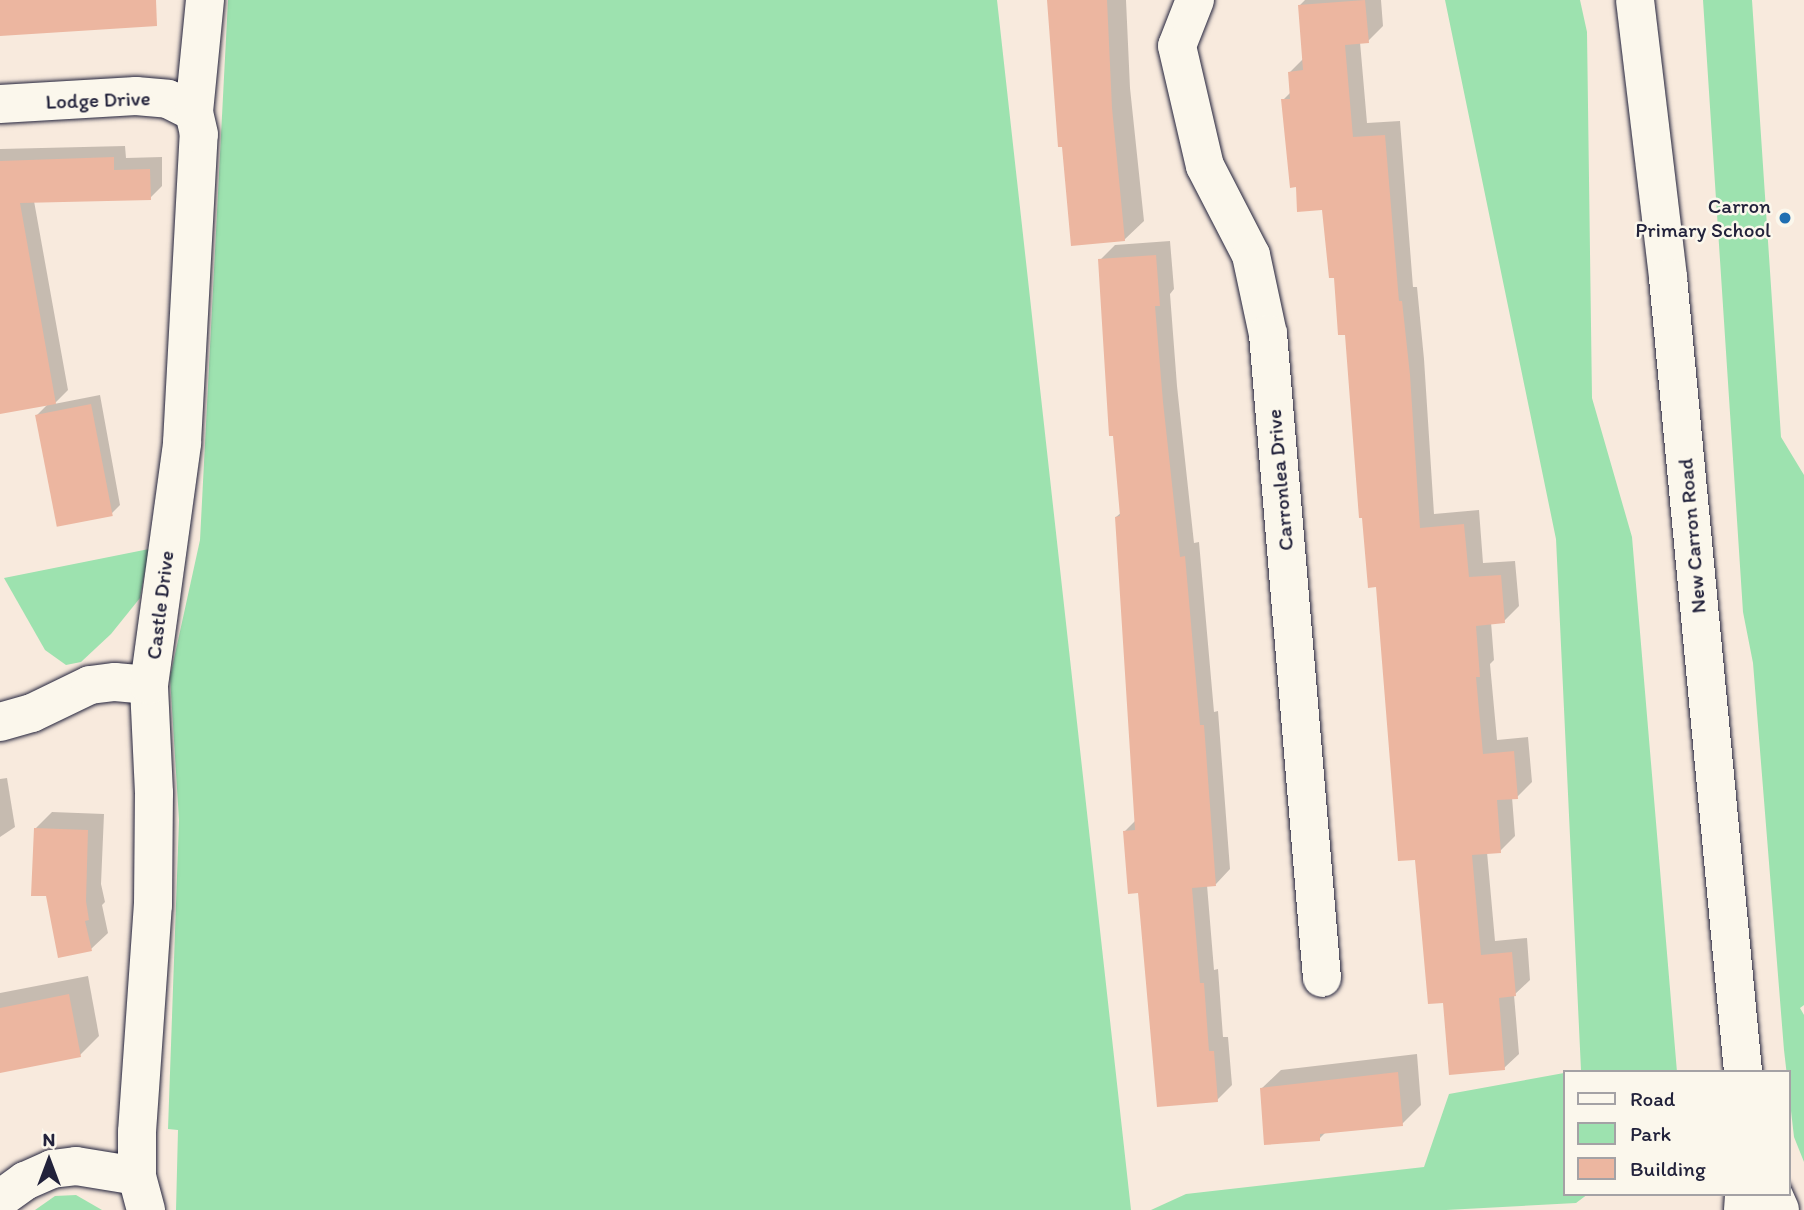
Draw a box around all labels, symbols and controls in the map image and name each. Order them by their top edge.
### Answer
street label: Lodge Drive [45,86,151,114]
place label: Carron Primary School [1635,193,1771,243]
marker: Carron Primary School [1777,210,1793,226]
street label: Carronlea Drive [1261,408,1299,552]
street label: New Carron Road [1673,457,1711,615]
street label: Castle Drive [141,549,179,661]
legend [1562,1070,1790,1196]
text: Road [1630,1086,1675,1111]
text: Park [1630,1121,1671,1146]
north arrow [14,1126,84,1196]
text: N [43,1128,55,1151]
text: Building [1630,1156,1706,1181]

